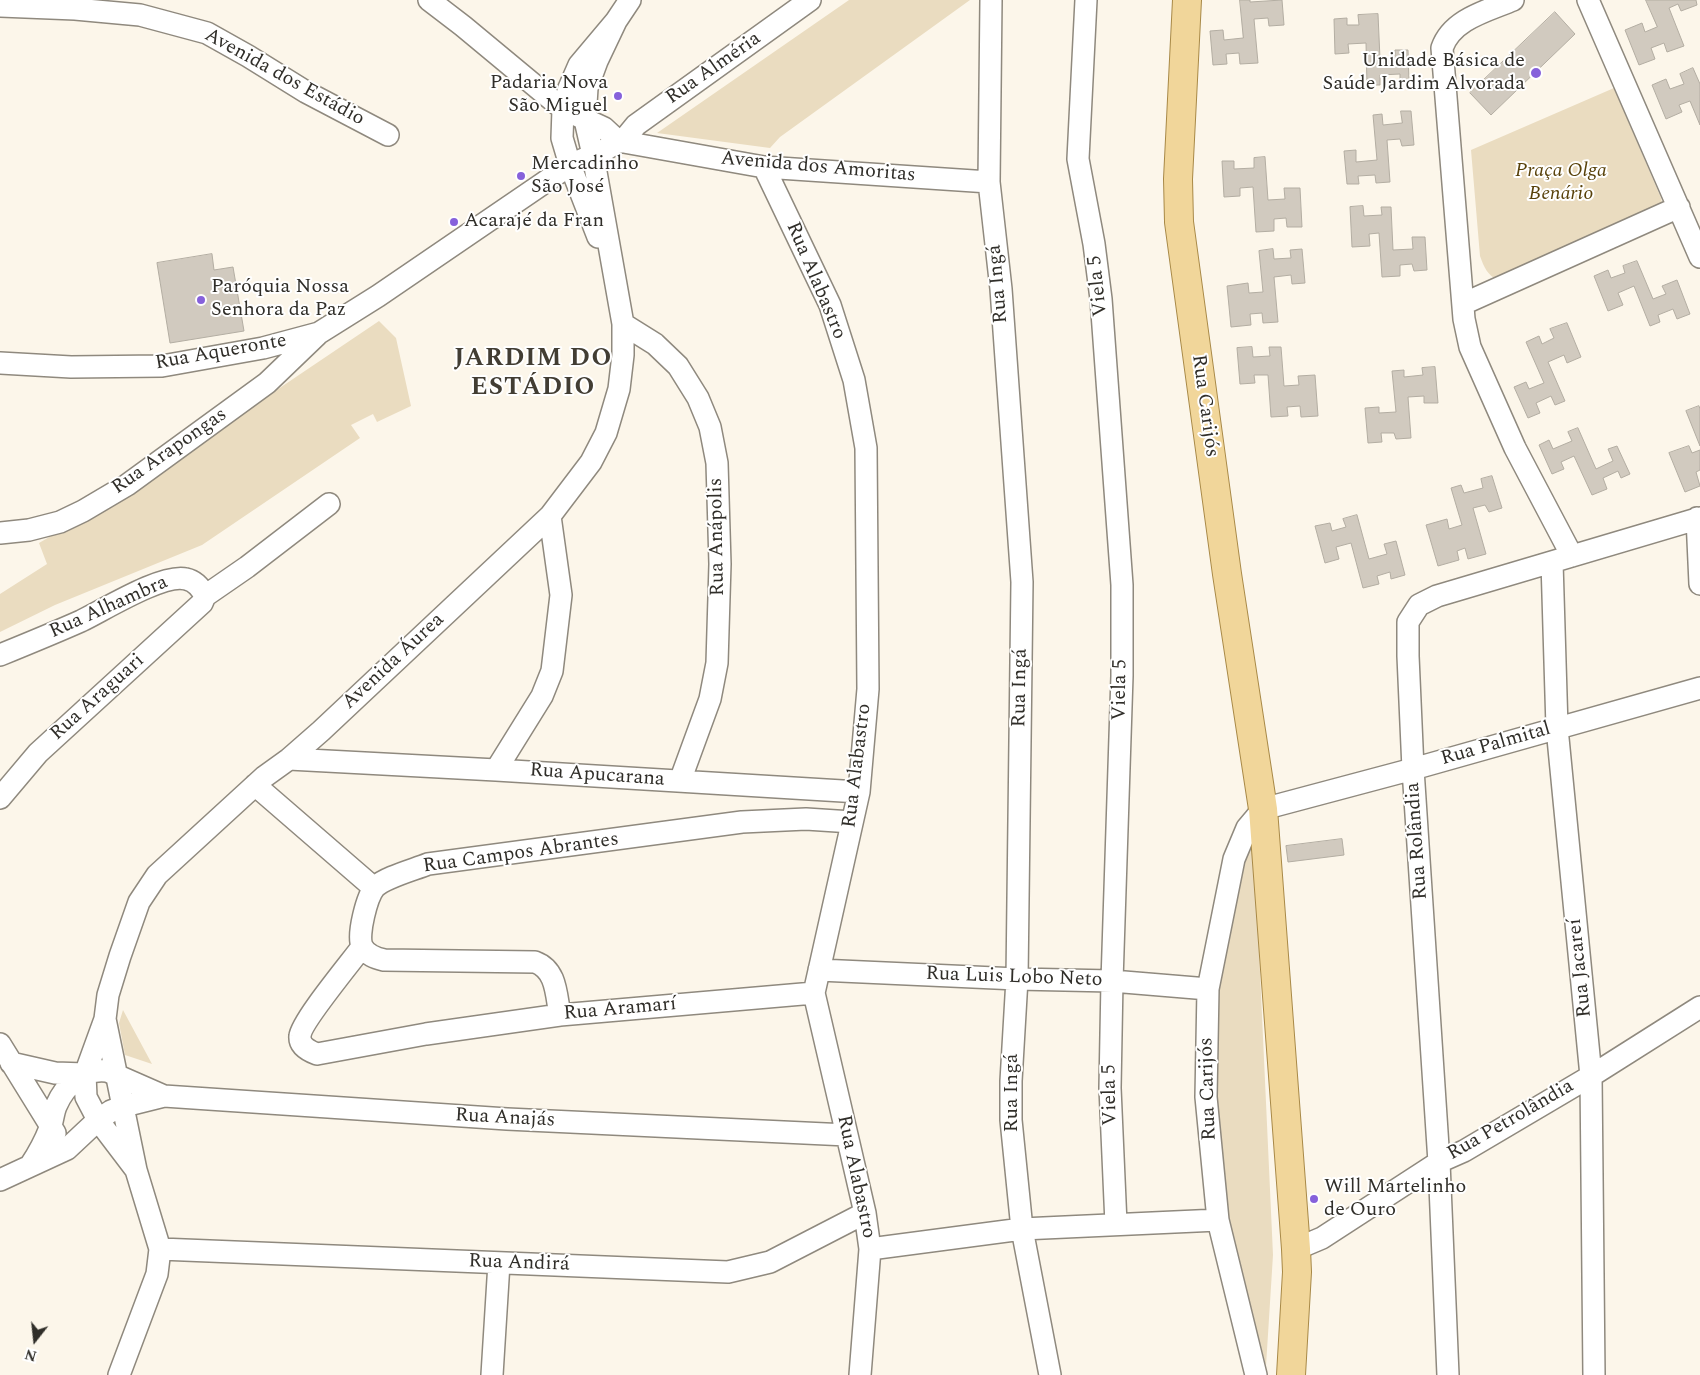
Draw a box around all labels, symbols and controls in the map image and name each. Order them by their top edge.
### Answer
street label: Avenida dos Estádio [200,24,368,132]
street label: Rua Alméria [662,27,766,111]
place label: Unidade Básica de Saúde Jardim Alvorada [1323,50,1525,97]
marker: Unidade Básica de Saúde Jardim Alvorada [1529,66,1543,80]
place label: Padaria Nova São Miguel [490,72,608,119]
marker: Padaria Nova São Miguel [612,90,624,102]
street label: Avenida dos Amoritas [720,148,916,188]
place label: Mercadinho São José [531,153,639,200]
park label: Praça Olga Benário [1515,160,1607,207]
marker: Mercadinho São José [515,170,527,182]
place label: Acarajé da Fran [464,210,604,234]
marker: Acarajé da Fran [448,216,460,228]
street label: Rua Alabastro [780,219,850,343]
street label: Rua Ingá [984,244,1014,324]
street label: Viela 5 [1084,254,1114,318]
place label: Paróquia Nossa Senhora da Paz [211,276,349,323]
marker: Paróquia Nossa Senhora da Paz [195,294,207,306]
street label: Rua Aqueronte [153,330,289,376]
district label: JARDIM DO ESTÁDIO [453,345,613,404]
street label: Rua Carijós [1185,353,1223,459]
street label: Rua Arapongas [108,403,232,501]
street label: Rua Anápolis [705,478,731,596]
street label: Rua Alhambra [46,571,172,645]
street label: Avenida Áurea [338,609,450,715]
street label: Rua Ingá [1008,648,1034,728]
street label: Rua Araguari [46,650,150,746]
street label: Viela 5 [1108,659,1134,721]
street label: Rua Alabastro [838,702,878,830]
street label: Rua Palmital [1438,718,1554,772]
street label: Rua Apucarana [529,759,665,793]
street label: Rua Rolândia [1402,781,1434,901]
street label: Rua Campos Abrantes [422,828,620,880]
street label: Rua Jacareí [1564,917,1598,1019]
street label: Rua Luis Lobo Neto [925,963,1103,993]
street label: Rua Aramarí [563,993,677,1027]
street label: Rua Carijós [1195,1037,1223,1141]
street label: Rua Ingá [1001,1053,1025,1133]
street label: Viela 5 [1098,1064,1124,1126]
street label: Rua Petrolândia [1444,1075,1578,1167]
street label: Rua Anajás [454,1104,556,1134]
street label: Rua Alabastro [830,1113,880,1241]
place label: Will Martelinho de Ouro [1324,1176,1466,1223]
marker: Will Martelinho de Ouro [1308,1193,1320,1205]
street label: Rua Andirá [468,1250,570,1278]
north arrow [10,1315,60,1365]
text: N [22,1343,39,1367]

